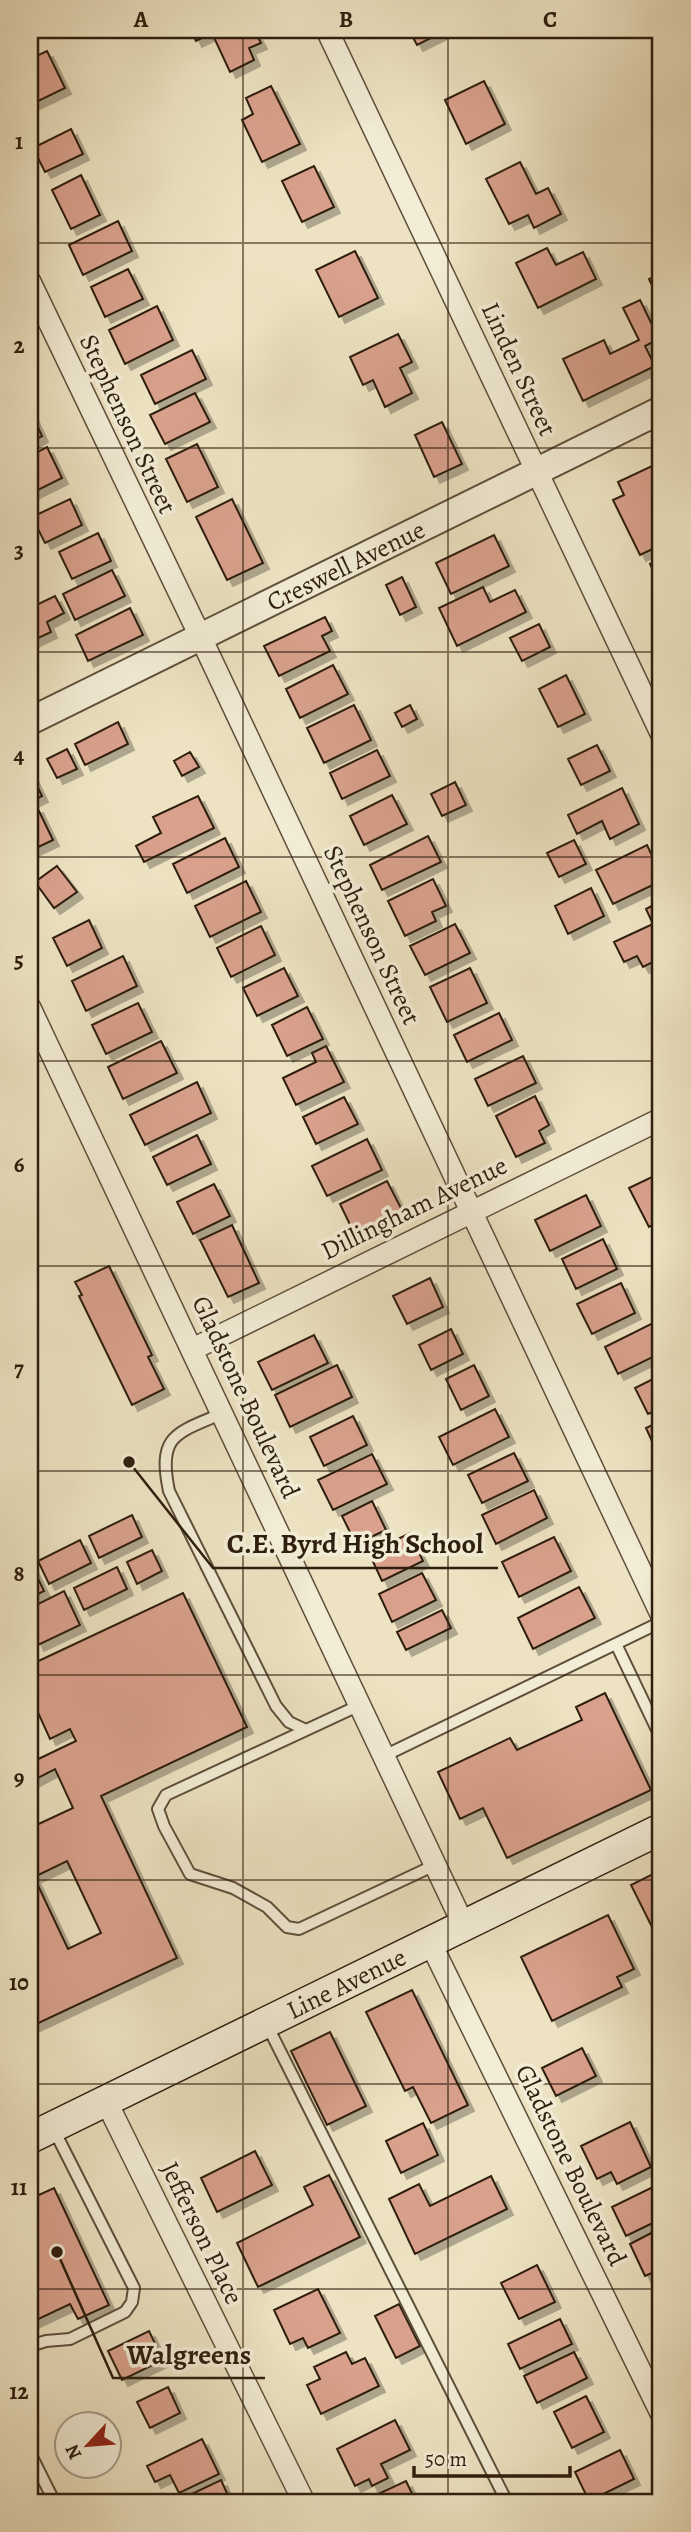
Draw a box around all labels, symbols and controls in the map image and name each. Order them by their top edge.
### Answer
text: A [133,4,149,35]
text: B [339,4,353,35]
text: C [543,4,557,35]
text: 1 [15,126,23,157]
street label: Linden Street [473,296,565,442]
street label: Stephenson Street [71,329,185,520]
text: 2 [13,330,25,361]
street label: Creswell Avenue [261,512,431,619]
text: 3 [14,535,24,566]
text: 4 [14,740,25,771]
street label: Stephenson Street [315,840,429,1031]
text: 5 [14,944,24,975]
street label: Dillingham Avenue [315,1148,513,1268]
text: 6 [14,1149,25,1180]
street label: Gladstone Boulevard [184,1290,308,1504]
text: 7 [14,1353,24,1384]
callout: C.E. Byrd High School [213,1519,498,1568]
text: C.E. Byrd High School [227,1525,484,1563]
text: 8 [13,1558,25,1589]
text: 9 [14,1762,24,1793]
street label: Line Avenue [280,1939,412,2027]
text: 10 [9,1967,29,1998]
street label: Gladstone Boulevard [507,2059,635,2271]
street label: Jefferson Place [152,2156,252,2310]
text: 11 [11,2172,27,2203]
callout: Walgreens [113,2329,265,2378]
text: Walgreens [126,2336,251,2374]
text: 12 [9,2376,29,2407]
north arrow [52,2410,122,2480]
scale bar [414,2434,570,2478]
text: N [59,2440,88,2464]
text: 50 m [425,2445,467,2473]

